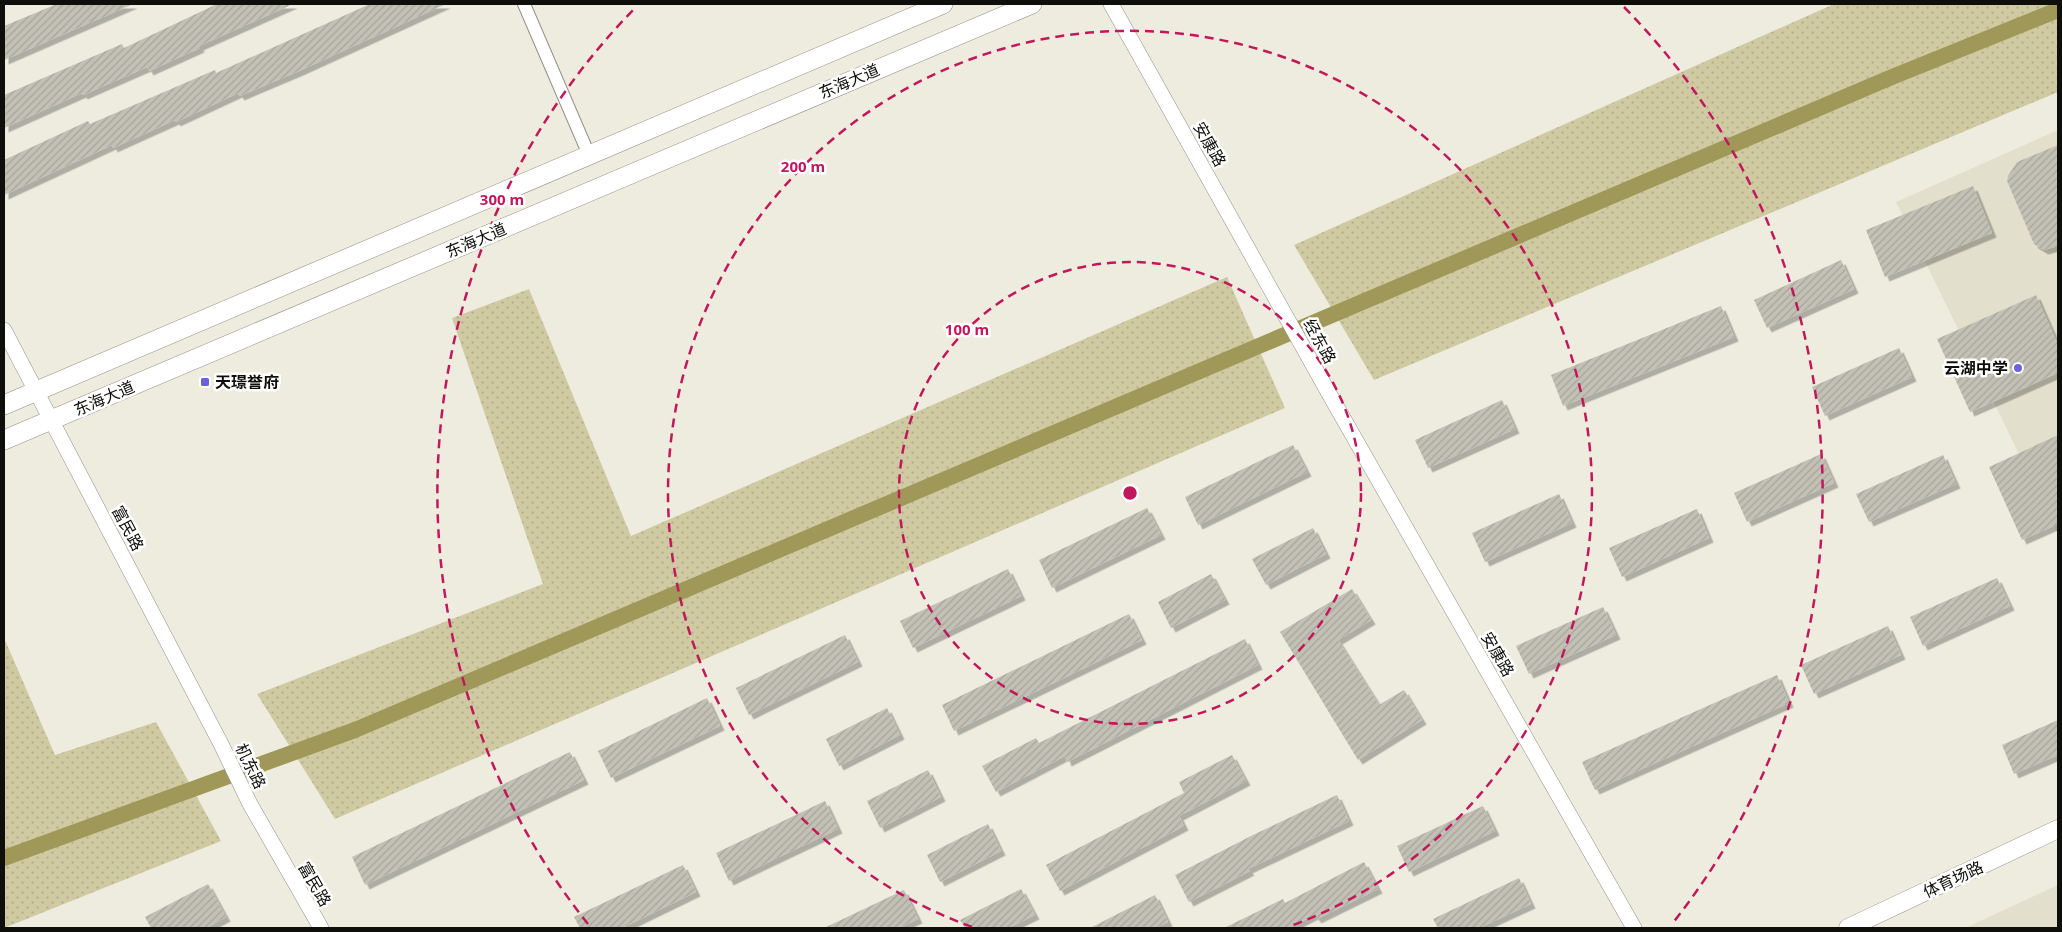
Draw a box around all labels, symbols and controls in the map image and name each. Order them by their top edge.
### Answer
street label: 东海大道 [815,58,883,104]
street label: 安康路 [1189,118,1231,170]
text: 200 m [781,156,825,176]
text: 300 m [480,189,524,209]
street label: 东海大道 [442,217,510,263]
street label: 经东路 [1299,315,1341,367]
text: 100 m [945,319,989,339]
place label: 云湖中学 [1944,357,2008,379]
marker: 云湖中学 [2012,362,2024,374]
place label: 天璟誉府 [215,371,279,393]
street label: 东海大道 [70,375,138,421]
marker: 天璟誉府 [199,376,211,388]
centre of rings [1121,484,1139,502]
street label: 富民路 [107,502,149,554]
street label: 安康路 [1476,628,1520,680]
street label: 机东路 [231,740,271,792]
street label: 体育场路 [1919,856,1987,902]
street label: 富民路 [293,858,337,910]

